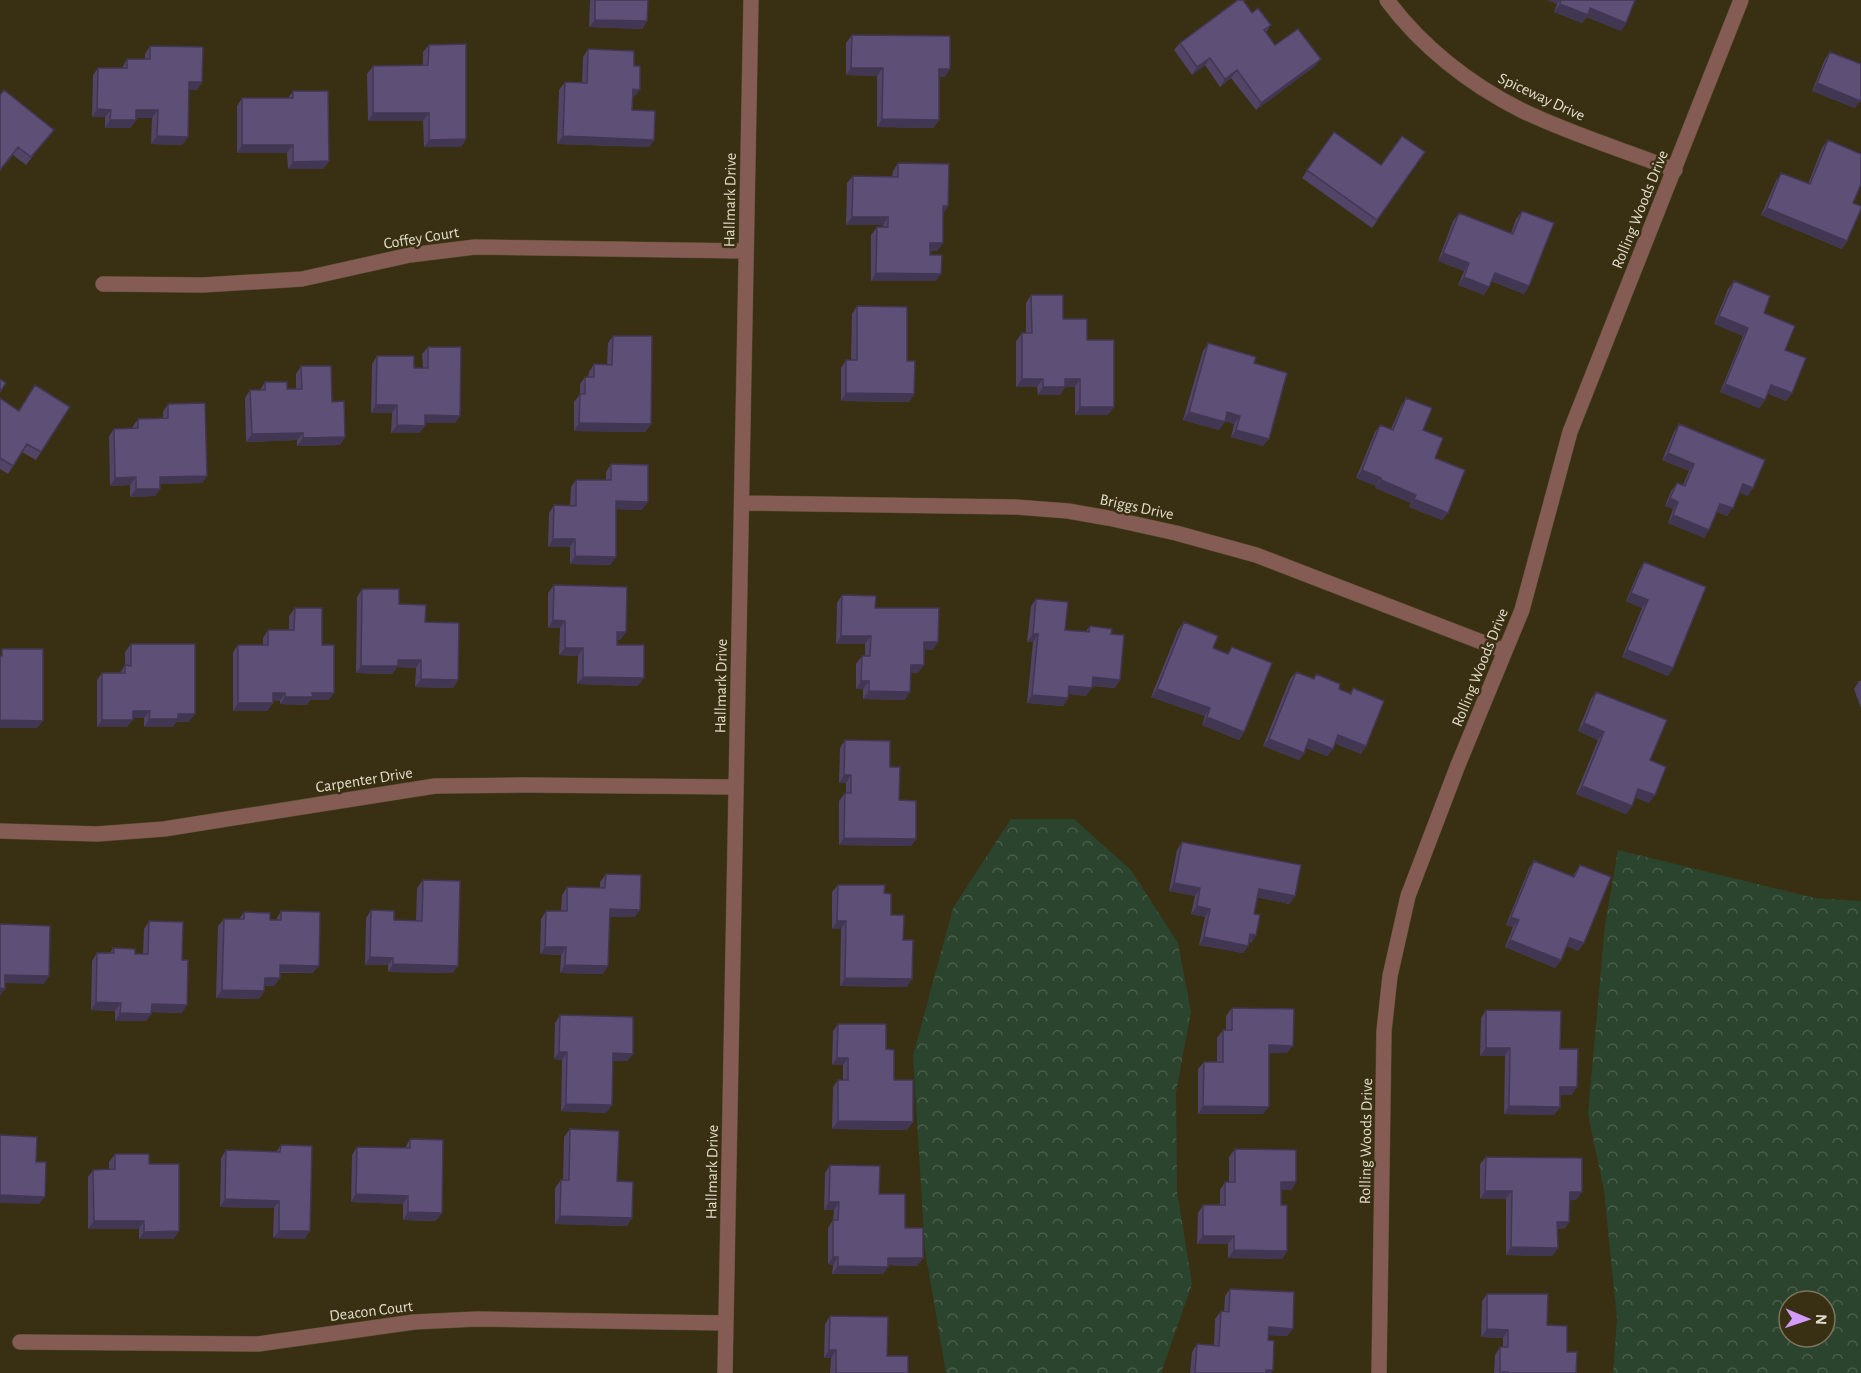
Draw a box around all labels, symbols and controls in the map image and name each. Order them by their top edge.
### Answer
street label: Spiceway Drive [1495,70,1587,125]
street label: Rolling Woods Drive [1609,148,1671,271]
street label: Hallmark Drive [721,153,739,247]
street label: Coffey Court [382,224,460,253]
street label: Briggs Drive [1098,491,1175,523]
street label: Rolling Woods Drive [1449,606,1511,729]
street label: Hallmark Drive [712,639,730,733]
street label: Carpenter Drive [315,764,414,796]
street label: Rolling Woods Drive [1357,1078,1375,1204]
street label: Hallmark Drive [703,1125,721,1219]
north arrow [1777,1289,1837,1349]
street label: Deacon Court [328,1298,414,1324]
text: N [1813,1314,1829,1325]

